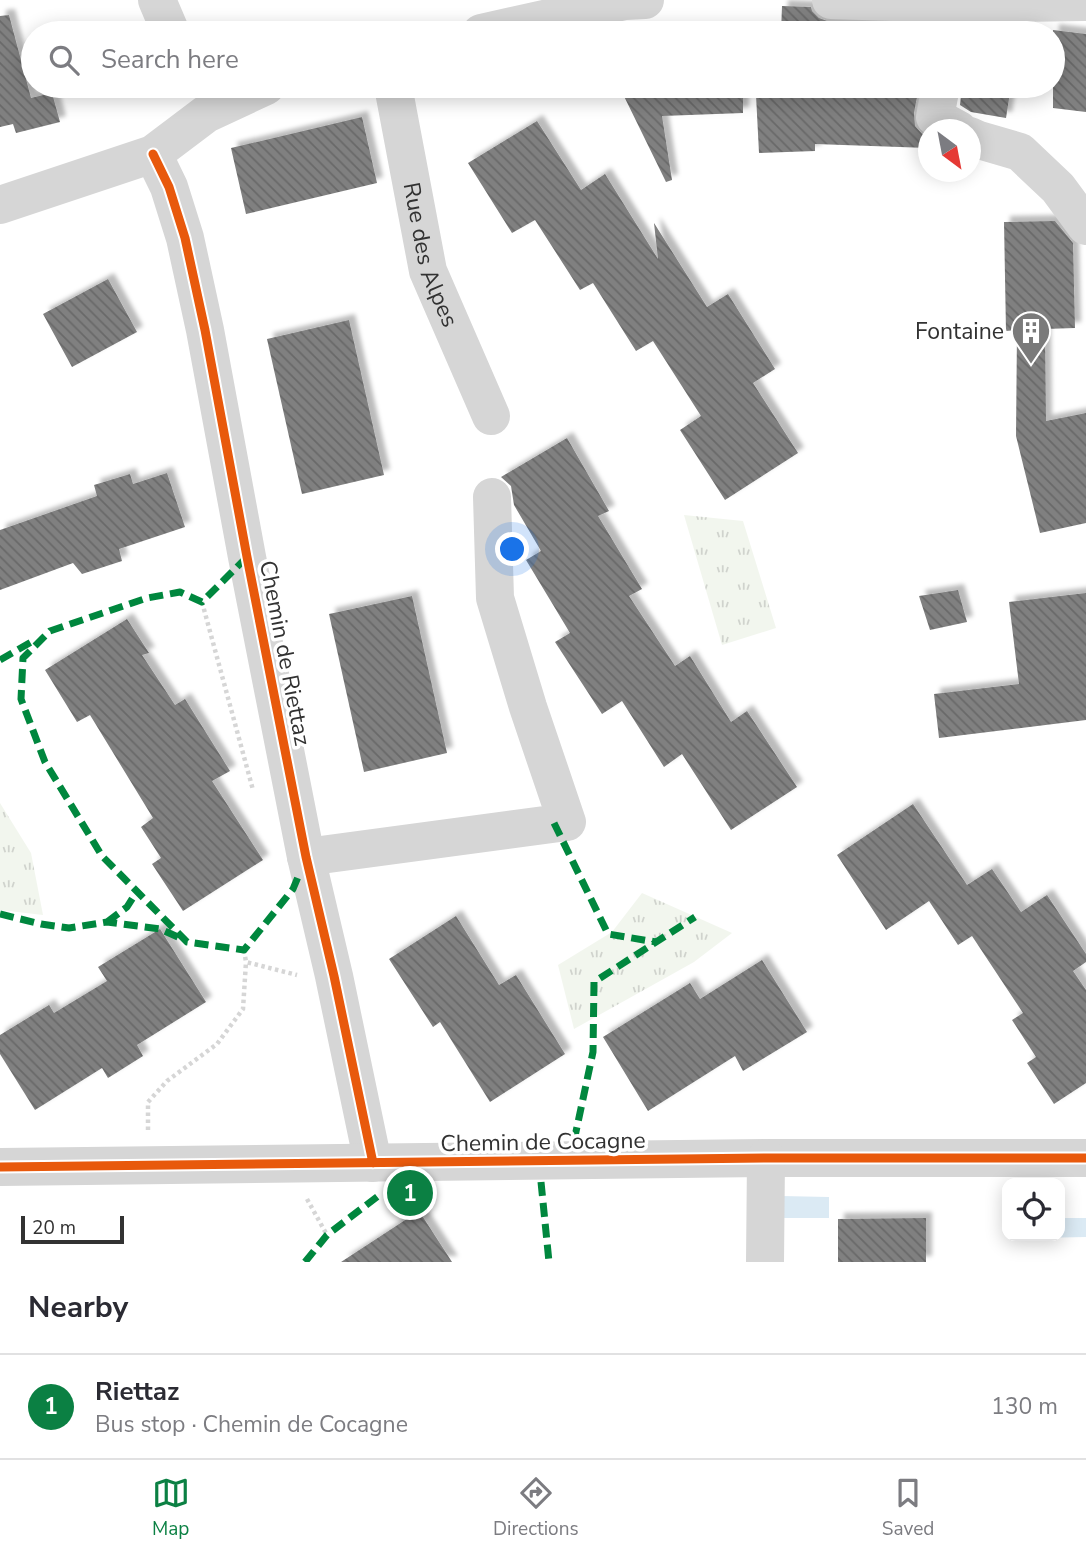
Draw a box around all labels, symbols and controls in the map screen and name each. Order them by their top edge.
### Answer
search box [21,21,1065,98]
icon: search [45,41,83,79]
text: Search here [101,42,239,77]
north arrow [918,119,981,182]
street label: Rue des Alpes [396,180,466,332]
building icon: Fontaine [1010,310,1052,365]
place label: Fontaine [915,316,1004,347]
your location [495,532,529,566]
street label: Chemin de Riettaz [252,558,318,748]
street label: Chemin de Cocagne [440,1125,646,1159]
pin: 1 [387,1167,433,1219]
map controls [1002,1178,1065,1241]
button: locate [1002,1178,1065,1241]
scale bar [21,1213,124,1245]
text: 20 m [32,1215,76,1241]
text: Nearby [28,1287,128,1328]
text: Riettaz [95,1374,179,1409]
text: 1 [44,1391,58,1422]
text: 130 m [991,1391,1058,1422]
text: Bus stop · Chemin de Cocagne [95,1409,408,1440]
tab: Map [152,1474,190,1542]
tab: Directions [493,1474,579,1542]
tab: Saved [882,1474,934,1542]

